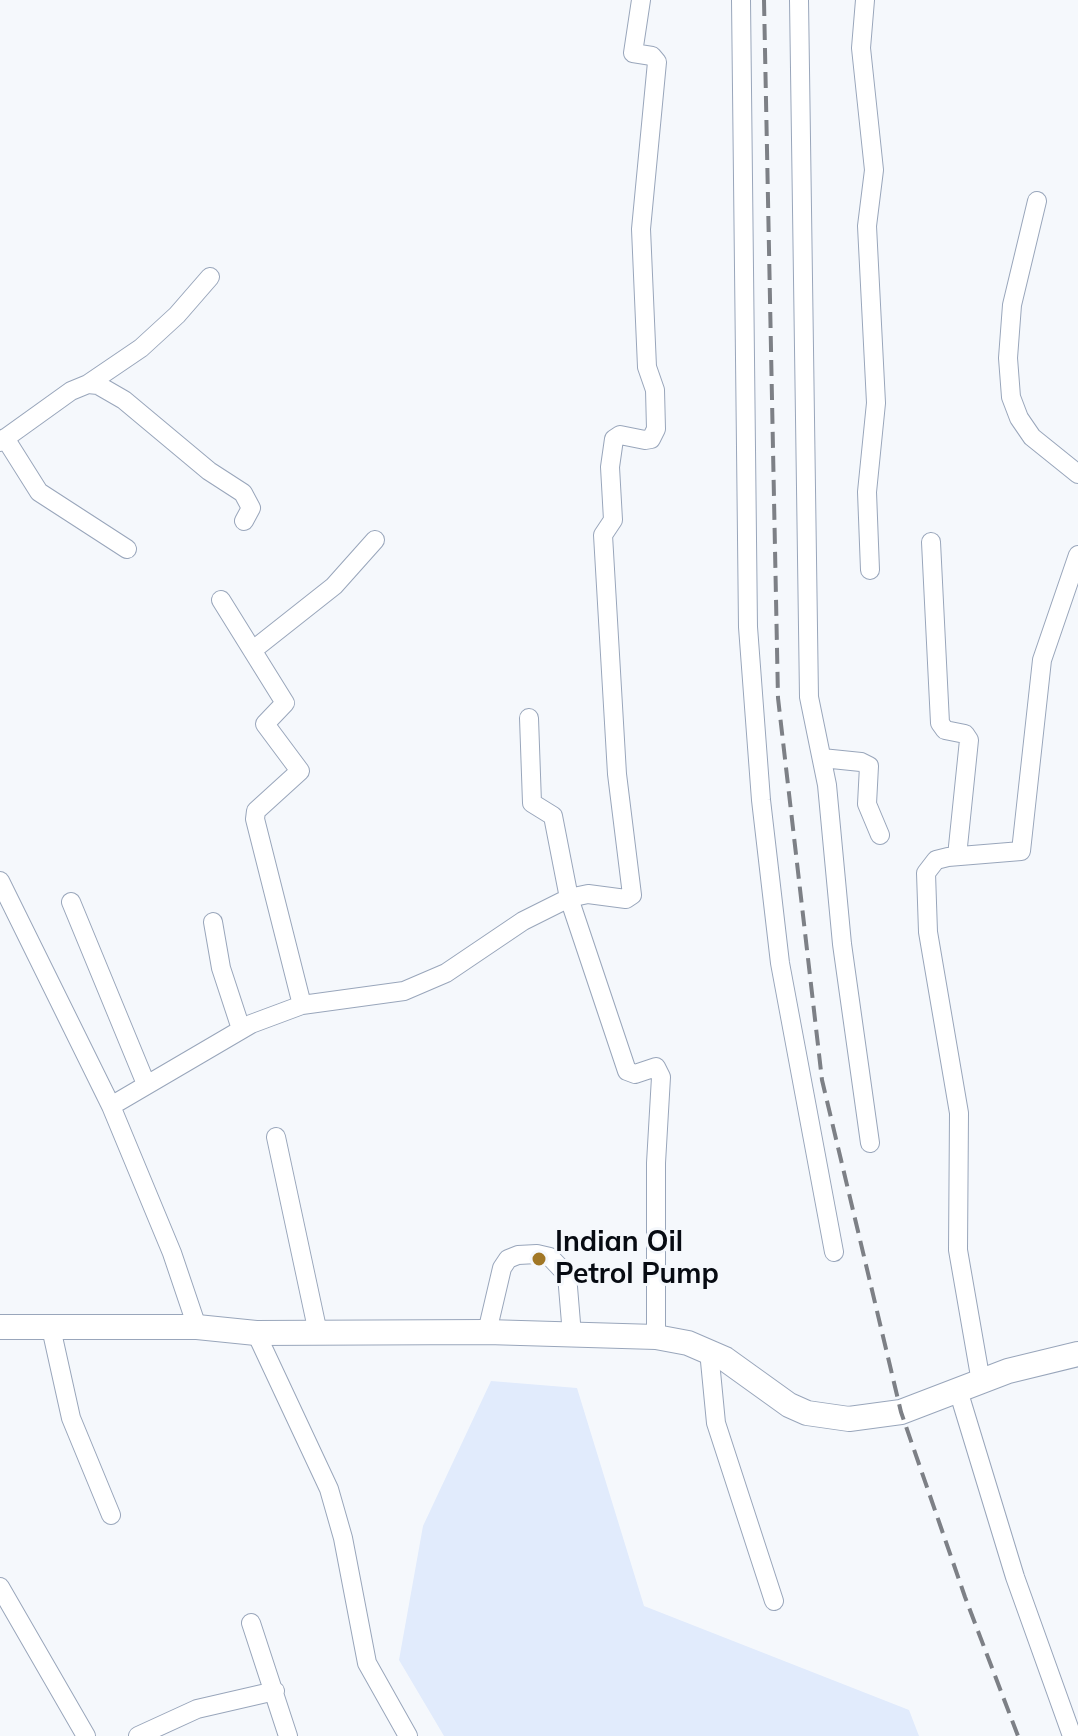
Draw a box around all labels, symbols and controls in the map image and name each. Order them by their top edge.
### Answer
place label: Indian Oil Petrol Pump [555,1226,719,1292]
marker: Indian Oil Petrol Pump [530,1250,548,1268]

